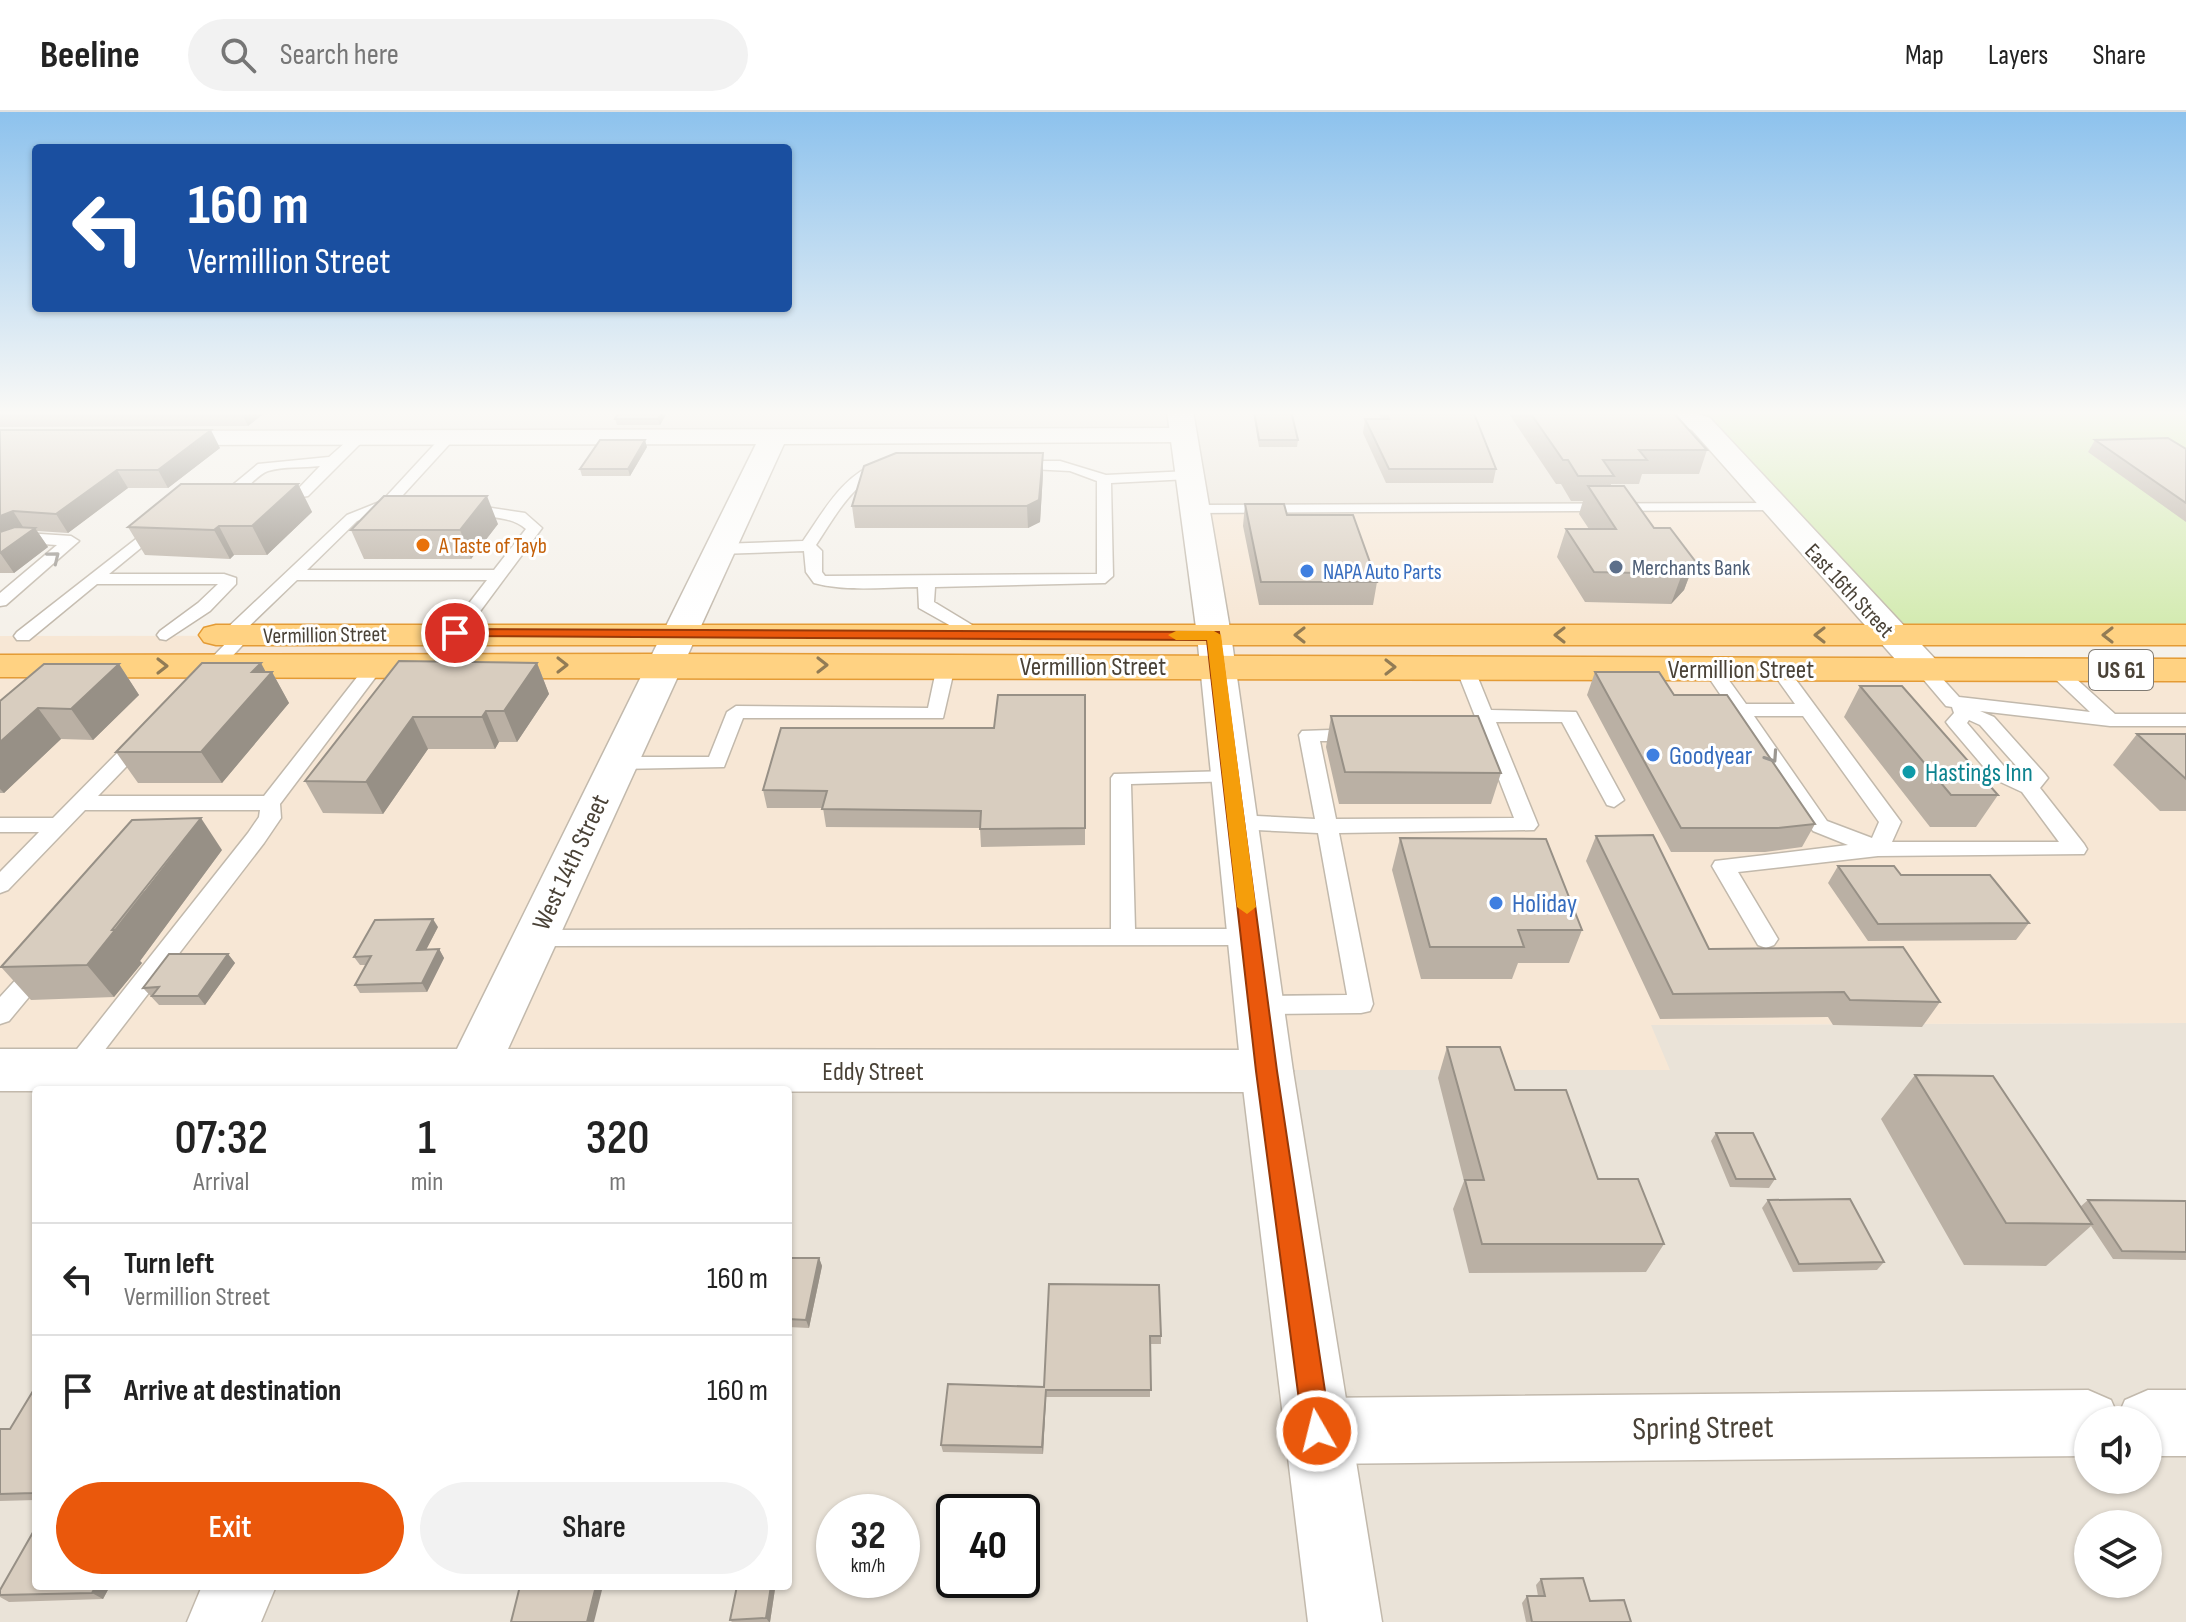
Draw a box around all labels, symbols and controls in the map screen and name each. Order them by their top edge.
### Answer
search box [188,19,748,91]
text: Beeline [40,33,140,78]
icon: search [216,33,260,77]
text: Search here [280,37,399,73]
text: Map [1905,39,1944,72]
text: Layers [1988,39,2048,72]
text: Share [2092,39,2146,72]
text: 160 m [188,173,309,240]
icon: left [56,176,160,280]
text: Vermillion Street [188,241,391,284]
place label: A Taste of Tayb [438,533,547,560]
marker: A Taste of Tayb [414,536,432,554]
street label: East 16th Street [1799,538,1899,644]
one-way arrow [45,552,59,567]
place label: Merchants Bank [1632,555,1751,582]
marker: Merchants Bank [1607,558,1625,576]
place label: NAPA Auto Parts [1323,559,1442,586]
marker: NAPA Auto Parts [1298,562,1316,580]
pin [421,599,489,667]
icon: arrive [433,611,477,655]
street label: Vermillion Street [263,621,387,650]
one-way arrow [1293,626,1306,644]
one-way arrow [1553,626,1566,644]
one-way arrow [1813,626,1826,644]
one-way arrow [2101,626,2114,644]
road number: US 61 [2089,650,2153,690]
street label: Vermillion Street [1020,652,1166,683]
street label: Vermillion Street [1668,655,1814,686]
one-way arrow [556,656,569,674]
one-way arrow [816,656,829,674]
one-way arrow [156,657,169,675]
one-way arrow [1384,658,1397,676]
place label: Goodyear [1669,741,1753,772]
marker: Goodyear [1644,746,1662,764]
one-way arrow [1762,748,1777,762]
place label: Hastings Inn [1925,758,2033,789]
marker: Hastings Inn [1900,763,1918,781]
street label: West 14th Street [526,790,616,936]
place label: Holiday [1512,889,1577,920]
marker: Holiday [1487,894,1505,912]
street label: Eddy Street [822,1057,924,1088]
text: 07:32 [175,1110,268,1167]
text: 1 [418,1110,436,1167]
text: 320 [586,1110,649,1167]
text: Arrival [193,1167,249,1198]
text: min [411,1167,443,1198]
text: m [609,1167,626,1198]
text: Turn left [124,1246,214,1282]
icon: left [56,1257,100,1301]
text: 160 m [707,1261,768,1297]
text: Vermillion Street [124,1282,270,1313]
icon: arrive [56,1369,100,1413]
text: Arrive at destination [124,1373,341,1409]
text: 160 m [707,1373,768,1409]
position arrow [1275,1389,1359,1473]
map controls [2074,1406,2162,1598]
button: sound [2074,1406,2162,1494]
street label: Spring Street [1632,1408,1774,1449]
button: Exit [56,1482,404,1574]
button: Share [420,1482,768,1574]
speed limit sign: 40 [936,1494,1040,1598]
button: layers [2074,1510,2162,1598]
text: 32 [850,1512,886,1560]
text: km/h [851,1554,885,1578]

